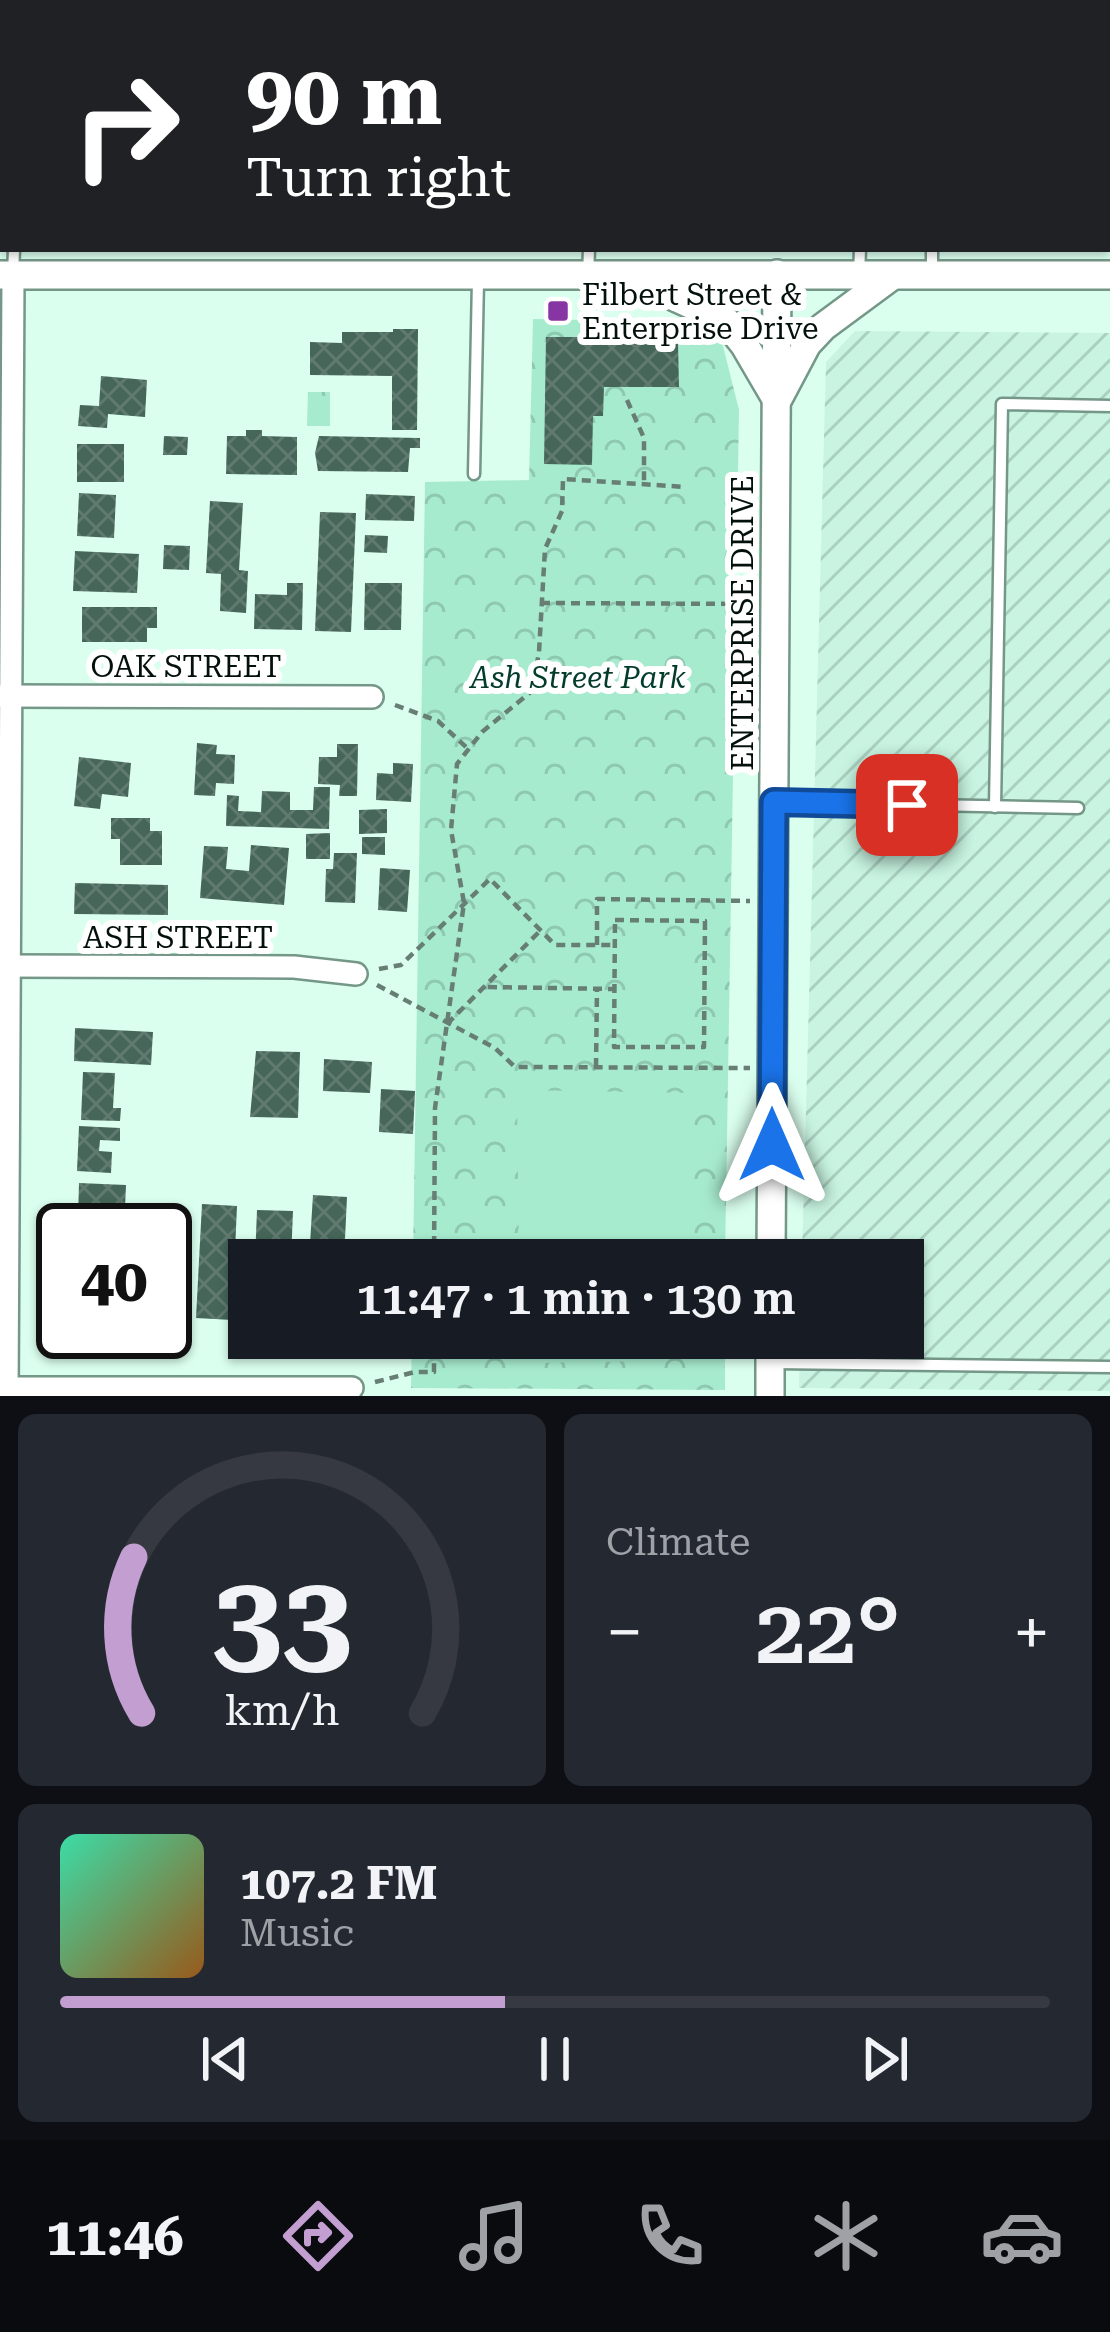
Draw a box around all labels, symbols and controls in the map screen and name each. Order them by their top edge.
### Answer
text: 90 m [246,46,442,144]
icon: right [48,48,204,204]
text: Turn right [246,146,511,209]
place label: Filbert Street & Enterprise Drive [582,277,818,346]
marker: Filbert Street & Enterprise Drive [545,298,571,324]
street label: ENTERPRISE DRIVE [725,475,760,771]
street label: OAK STREET [90,649,282,684]
park label: Ash Street Park [468,660,686,695]
pin [856,754,958,856]
icon: arrive [874,772,940,838]
street label: ASH STREET [83,920,273,955]
position arrow [709,1082,835,1208]
speed limit sign: 40 [36,1203,192,1359]
text: 11:47 · 1 min · 130 m [356,1272,796,1325]
text: Climate [606,1519,750,1565]
text: 33 [212,1546,352,1692]
text: 22° [755,1580,901,1685]
text: − [606,1594,643,1671]
text: + [1013,1594,1050,1671]
text: km/h [225,1685,339,1735]
text: 107.2 FM [240,1857,438,1910]
text: Music [240,1910,354,1956]
icon: previous [192,2026,258,2092]
icon: pause [522,2026,588,2092]
icon: next [852,2026,918,2092]
icon: directions [276,2194,360,2278]
icon: music [452,2194,536,2278]
icon: phone [628,2194,712,2278]
icon: climate [804,2194,888,2278]
icon: car [980,2194,1064,2278]
text: 11:46 [46,2205,184,2268]

